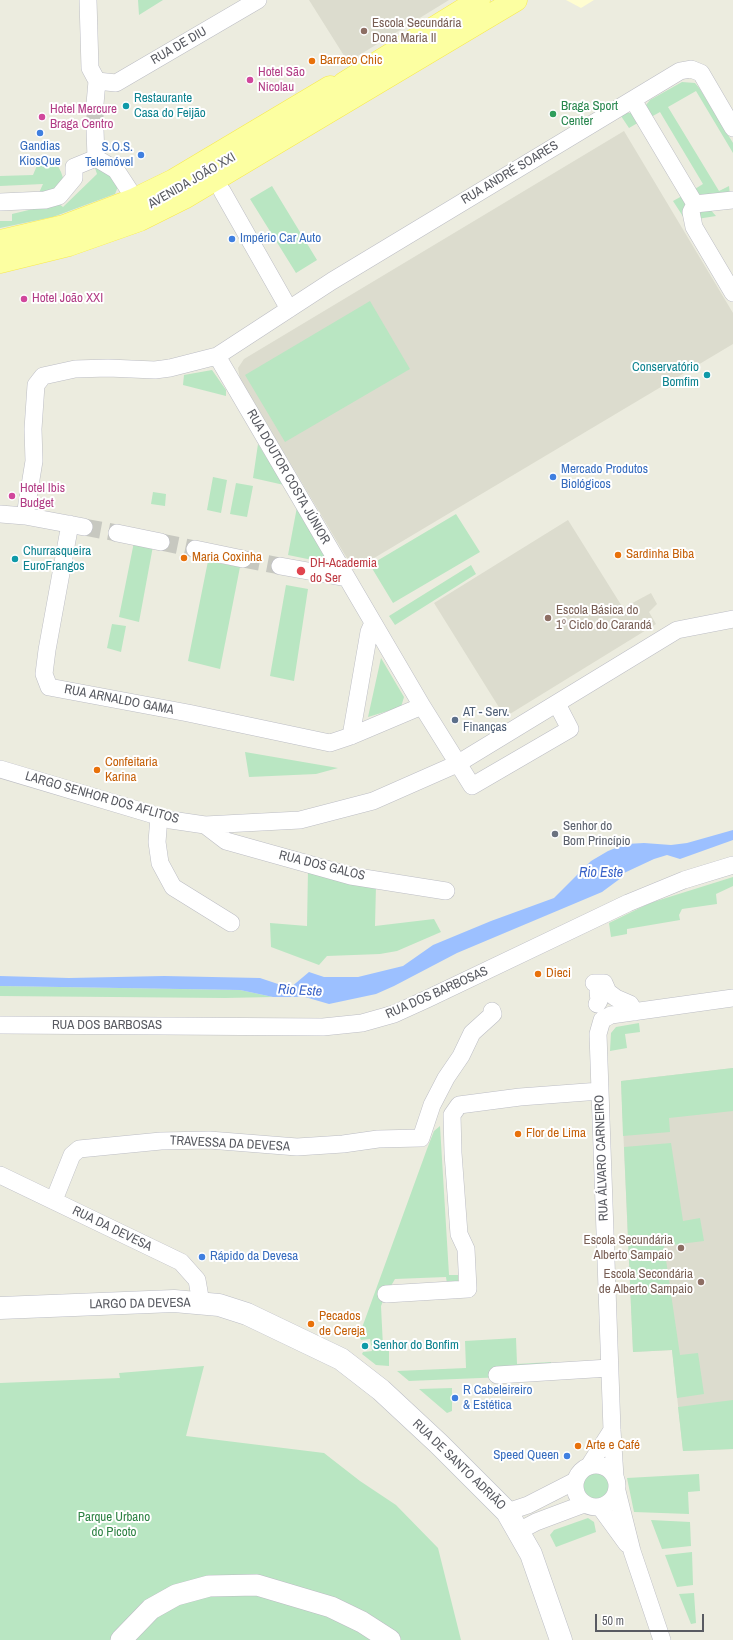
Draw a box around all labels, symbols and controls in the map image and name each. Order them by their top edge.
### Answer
place label: Escola Secundária Dona Maria II [372,16,461,47]
street label: RUA DE DIU [148,24,210,68]
marker: Escola Secundária Dona Maria II [359,26,369,36]
place label: Barraco Chic [320,53,382,69]
marker: Barraco Chic [307,56,317,66]
place label: Hotel São Nicolau [258,65,305,96]
marker: Hotel São Nicolau [245,75,255,85]
place label: Restaurante Casa do Feijão [134,91,206,122]
place label: Braga Sport Center [561,99,618,130]
marker: Restaurante Casa do Feijão [121,101,131,111]
place label: Hotel Mercure Braga Centro [50,102,117,133]
marker: Braga Sport Center [548,109,558,119]
marker: Hotel Mercure Braga Centro [37,112,47,122]
marker: Gandias KiosQue [35,128,45,138]
street label: RUA ANDRÉ SOARES [459,138,561,208]
place label: Gandias KiosQue [19,139,61,170]
place label: S.O.S. Telemóvel [85,140,133,171]
marker: S.O.S. Telemóvel [136,150,146,160]
street label: AVENIDA JOÃO XXI [146,150,238,212]
place label: Império Car Auto [240,231,321,247]
marker: Império Car Auto [227,234,237,244]
place label: Hotel João XXI [32,291,103,307]
marker: Hotel João XXI [19,294,29,304]
place label: Conservatório Bomfim [632,360,699,391]
marker: Conservatório Bomfim [702,370,712,380]
street label: RUA DOUTOR COSTA JÚNIOR [243,407,333,547]
place label: Mercado Produtos Biológicos [561,462,648,493]
marker: Mercado Produtos Biológicos [548,472,558,482]
place label: Hotel Ibis Budget [20,481,65,512]
marker: Hotel Ibis Budget [7,491,17,501]
place label: Churrasqueira EuroFrangos [23,544,91,575]
place label: Sardinha Biba [626,547,694,563]
place label: Maria Coxinha [192,550,262,566]
marker: Sardinha Biba [613,550,623,560]
marker: Maria Coxinha [179,553,189,563]
marker: Churrasqueira EuroFrangos [10,554,20,564]
place label: DH-Academia do Ser [310,556,377,587]
marker: DH-Academia do Ser [295,565,307,577]
place label: Escola Básica do 1º Ciclo do Carandá [556,603,652,634]
marker: Escola Básica do 1º Ciclo do Carandá [543,613,553,623]
street label: RUA ARNALDO GAMA [63,682,175,718]
place label: AT - Serv. Finanças [463,705,509,736]
marker: AT - Serv. Finanças [450,715,460,725]
place label: Confeitaria Karina [105,755,158,786]
marker: Confeitaria Karina [92,765,102,775]
street label: LARGO SENHOR DOS AFLITOS [23,769,181,827]
place label: Senhor do Bom Princípio [563,819,631,850]
marker: Senhor do Bom Princípio [550,829,560,839]
street label: RUA DOS GALOS [277,848,367,884]
water label: Rio Este [579,865,623,881]
street label: RUA DOS BARBOSAS [383,963,491,1023]
place label: Dieci [546,966,571,982]
marker: Dieci [533,969,543,979]
water label: Rio Este [278,981,322,1001]
street label: RUA DOS BARBOSAS [52,1018,162,1034]
street label: RUA ÁLVARO CARNEIRO [592,1095,612,1221]
place label: Flor de Lima [526,1126,586,1142]
marker: Flor de Lima [513,1129,523,1139]
street label: TRAVESSA DA DEVESA [170,1133,290,1155]
street label: RUA DA DEVESA [70,1203,154,1255]
place label: Escola Secundária Alberto Sampaio [584,1233,673,1264]
marker: Escola Secundária Alberto Sampaio [676,1243,686,1253]
place label: Rápido da Devesa [210,1249,298,1265]
marker: Rápido da Devesa [197,1252,207,1262]
place label: Escola Secondária de Alberto Sampaio [599,1267,693,1298]
marker: Escola Secondária de Alberto Sampaio [696,1277,706,1287]
street label: LARGO DA DEVESA [89,1295,191,1313]
place label: Pecados de Cereja [319,1309,365,1340]
marker: Pecados de Cereja [306,1319,316,1329]
place label: Senhor do Bonfim [373,1338,459,1354]
marker: Senhor do Bonfim [360,1341,370,1351]
place label: R Cabeleireiro & Estética [463,1383,532,1414]
marker: R Cabeleireiro & Estética [450,1393,460,1403]
street label: RUA DE SANTO ADRIÃO [409,1416,509,1514]
place label: Arte e Café [586,1438,640,1454]
marker: Arte e Café [573,1441,583,1451]
place label: Speed Queen [493,1448,559,1464]
marker: Speed Queen [562,1451,572,1461]
park label: Parque Urbano do Picoto [78,1510,150,1541]
scale bar [597,1606,706,1632]
text: 50 m [602,1613,624,1629]

